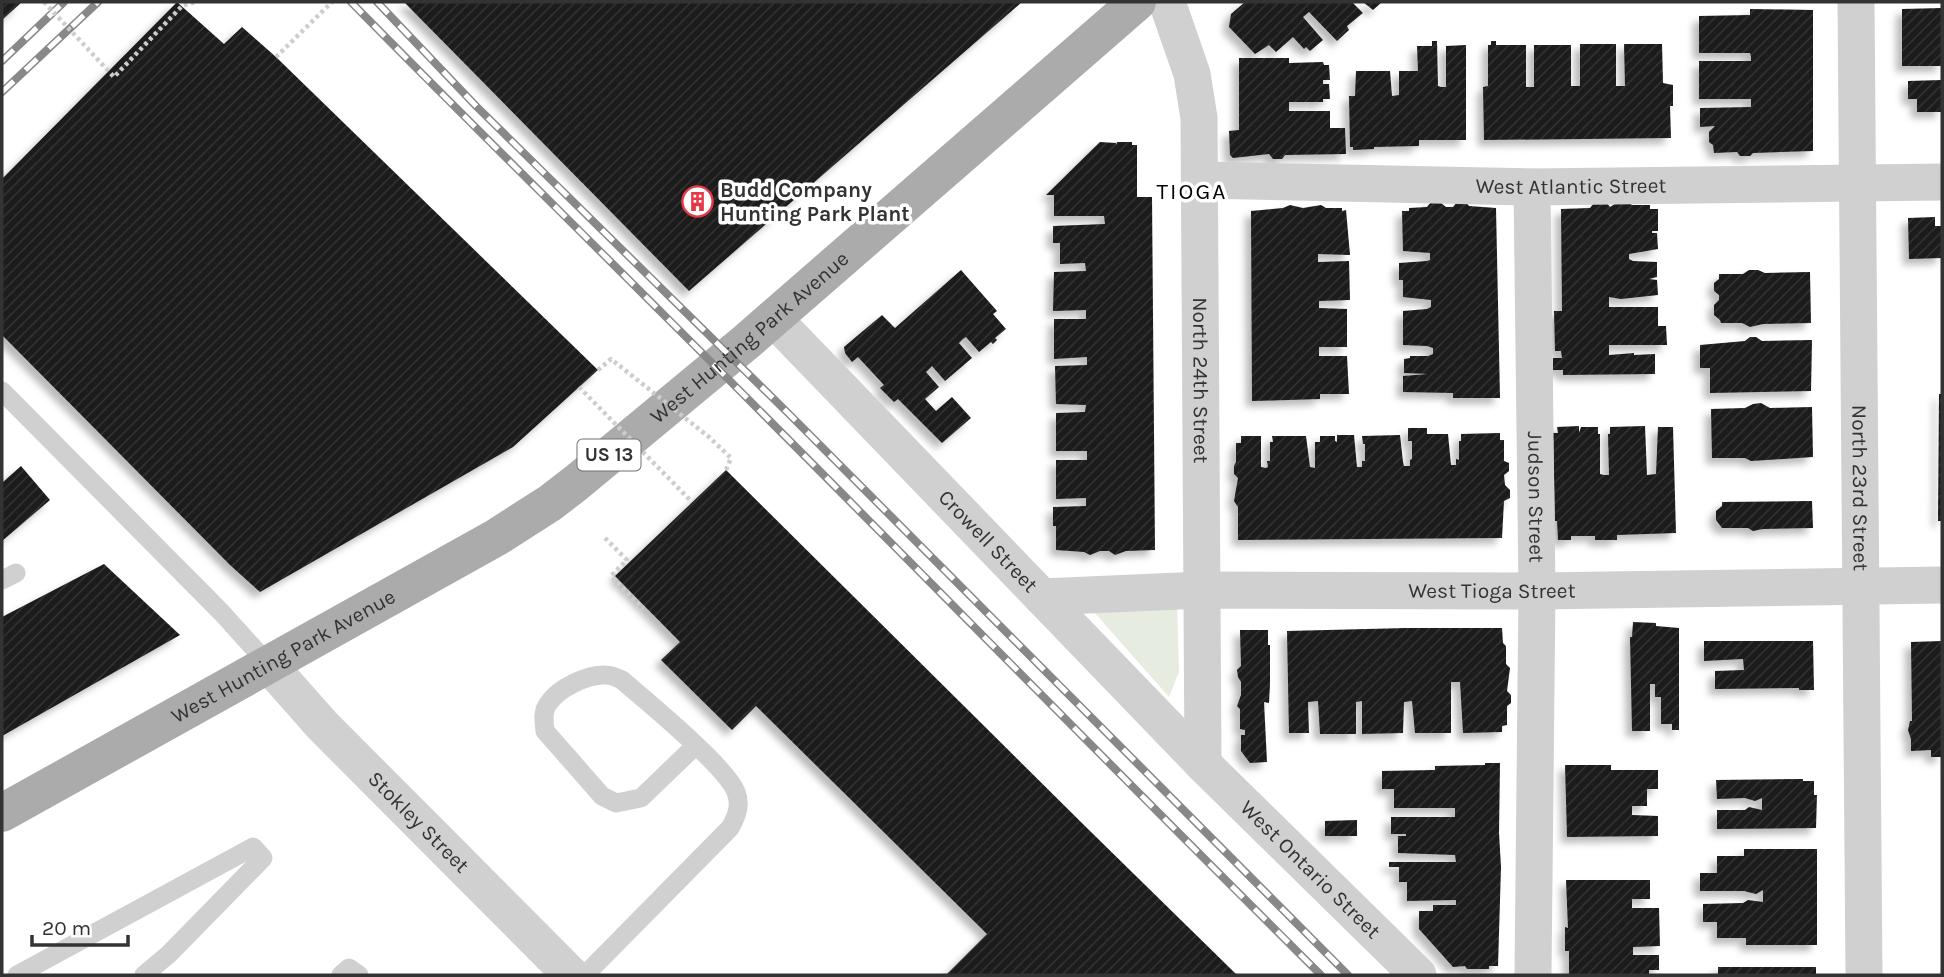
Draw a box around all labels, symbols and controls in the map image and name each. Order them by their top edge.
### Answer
street label: West Atlantic Street [1475,173,1667,199]
place label: Budd Company Hunting Park Plant [720,178,910,226]
district label: TIOGA [1157,178,1227,205]
building icon: Budd Company Hunting Park Plant [680,185,714,219]
street label: West Hunting Park Avenue [645,246,854,428]
street label: North 24th Street [1188,297,1213,464]
street label: North 23rd Street [1847,405,1873,571]
street label: Judson Street [1523,431,1549,563]
road number: US 13 [578,440,640,470]
street label: Crowell Street [934,485,1043,597]
street label: West Tioga Street [1408,578,1576,603]
street label: West Hunting Park Avenue [167,584,399,728]
street label: Stokley Street [363,766,474,878]
street label: West Ontario Street [1235,795,1385,943]
scale bar [32,904,128,948]
text: 20 m [42,916,91,940]

